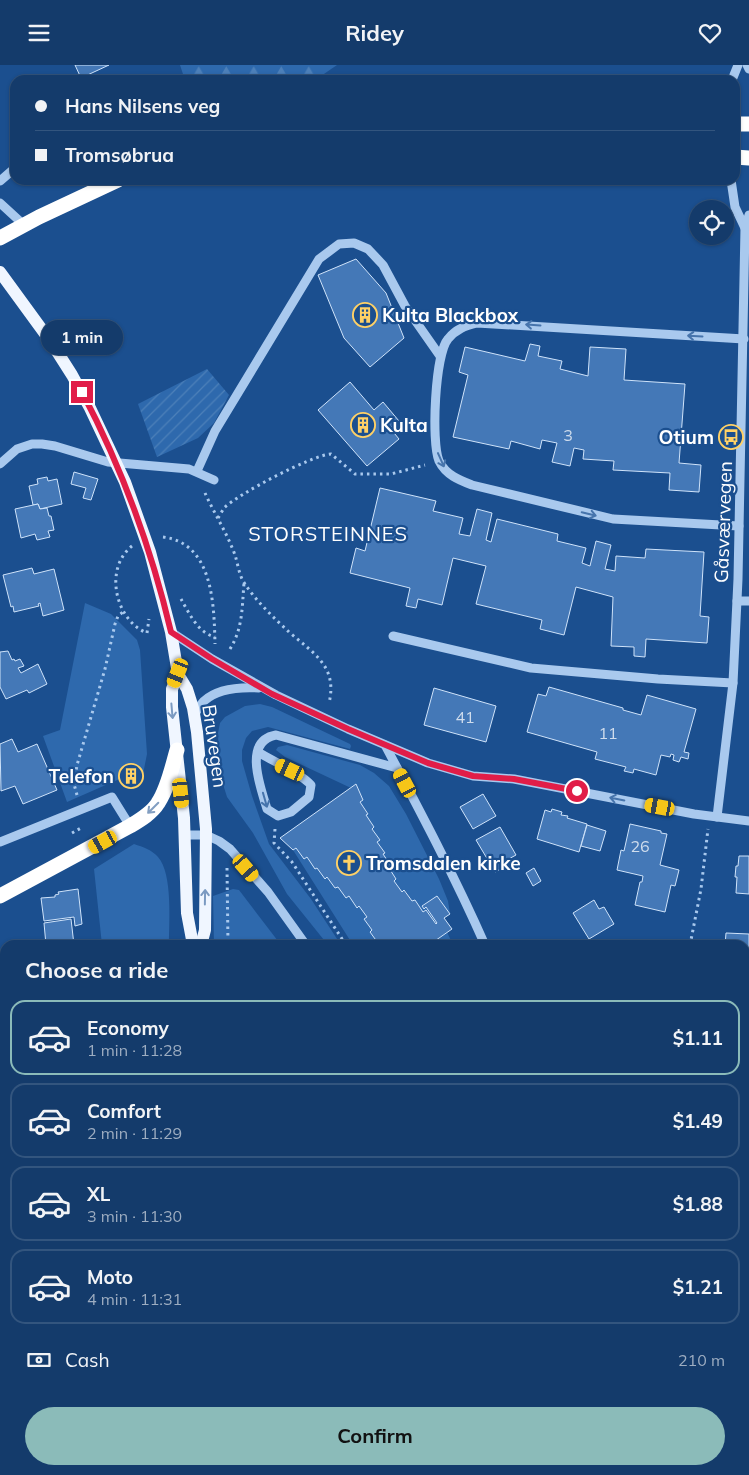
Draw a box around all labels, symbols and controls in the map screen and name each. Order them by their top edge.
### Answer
icon: menu [25,19,53,47]
text: Ridey [345,19,404,47]
icon: heart [696,19,724,47]
text: Hans Nilsens veg [65,94,220,118]
text: Tromsøbrua [65,143,174,167]
map controls [689,200,734,245]
button: locate [689,200,734,245]
building icon: Kulta Blackbox [352,302,378,328]
place label: Kulta Blackbox [382,303,519,327]
callout: 1 min [41,320,123,355]
one-way arrow [525,321,541,330]
text: 1 min [61,327,103,347]
one-way arrow [687,332,703,341]
route end [71,381,93,403]
building icon: Kulta [350,412,376,438]
place label: Kulta [380,413,428,437]
bus stop icon: Otium [718,424,744,450]
house number: 3 [563,425,573,445]
place label: Otium [658,425,714,449]
one-way arrow [437,452,447,467]
street label: Gåsværvegen [709,461,737,583]
one-way arrow [580,509,596,519]
district label: STORSTEINNES [248,521,408,546]
car [165,656,190,690]
one-way arrow [168,703,177,719]
street label: Bruvegen [197,703,233,789]
house number: 41 [455,707,475,727]
house number: 11 [598,723,618,743]
car [273,757,306,783]
building icon: Telefon [118,763,144,789]
place label: Telefon [49,764,114,788]
car [391,766,418,800]
car [171,777,190,809]
route start [566,780,588,802]
one-way arrow [260,791,270,807]
one-way arrow [610,794,626,803]
car [643,797,676,817]
one-way arrow [147,802,159,814]
car [86,828,119,856]
house number: 26 [630,836,650,856]
church icon: Tromsdalen kirke [336,850,362,876]
place label: Tromsdalen kirke [366,851,521,875]
car [230,852,261,884]
one-way arrow [200,889,210,905]
text: Choose a ride [25,956,168,984]
icon: car [27,1015,72,1060]
text: Economy [87,1016,169,1040]
text: $1.11 [673,1026,723,1050]
text: 1 min · 11:28 [87,1040,182,1060]
icon: car [27,1098,72,1143]
text: Comfort [87,1099,161,1123]
text: $1.49 [673,1109,723,1133]
text: 2 min · 11:29 [87,1123,182,1143]
icon: car [27,1181,72,1226]
text: XL [87,1182,110,1206]
text: $1.88 [673,1192,723,1216]
text: 3 min · 11:30 [87,1206,182,1226]
icon: car [27,1264,72,1309]
text: Moto [87,1265,133,1289]
text: $1.21 [673,1275,723,1299]
text: 4 min · 11:31 [87,1289,182,1309]
icon: cash [25,1346,53,1374]
text: Cash [65,1348,110,1372]
text: 210 m [678,1350,725,1370]
button: Confirm [25,1407,725,1465]

